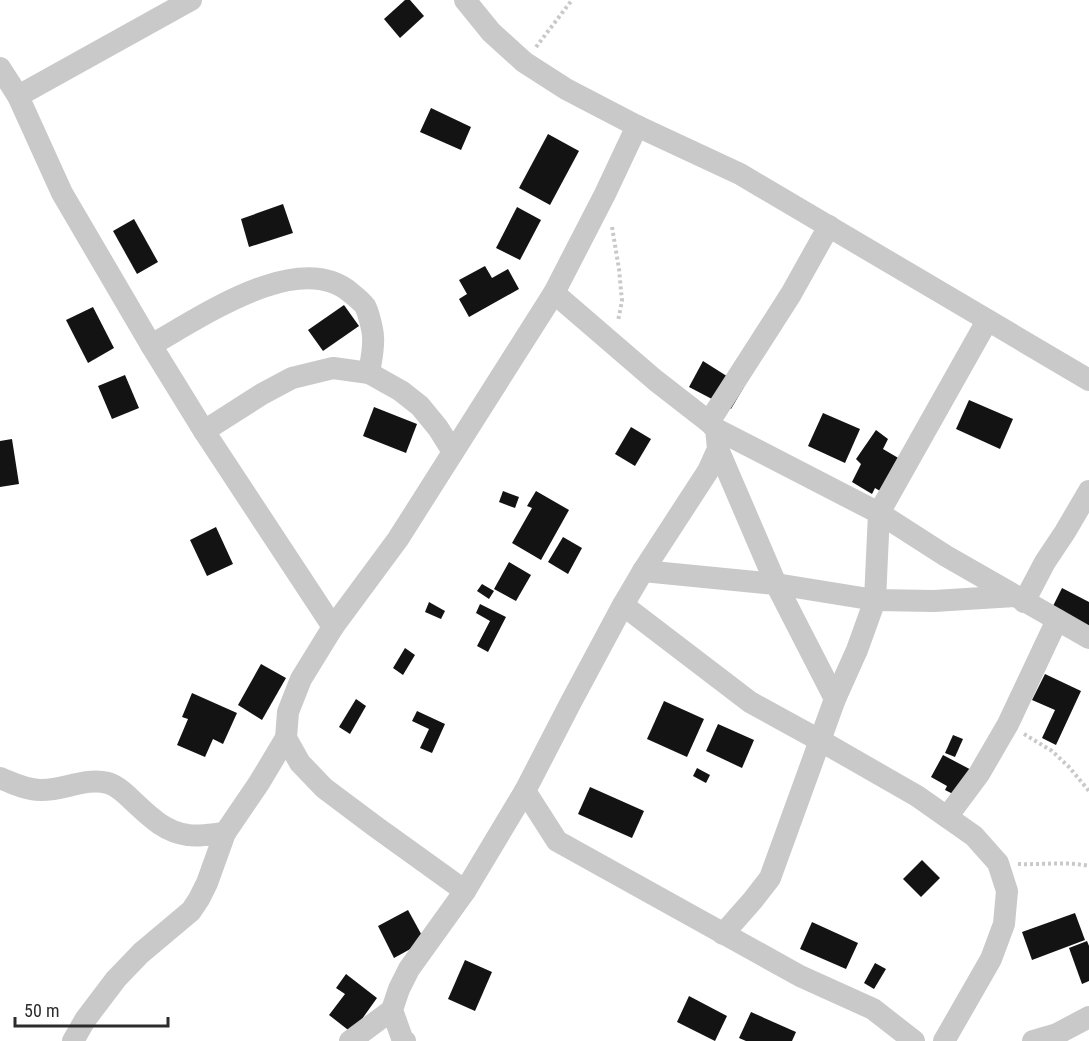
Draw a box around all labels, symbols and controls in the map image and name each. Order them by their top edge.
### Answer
scale bar [15,990,168,1028]
text: 50 m [24,1000,59,1021]

